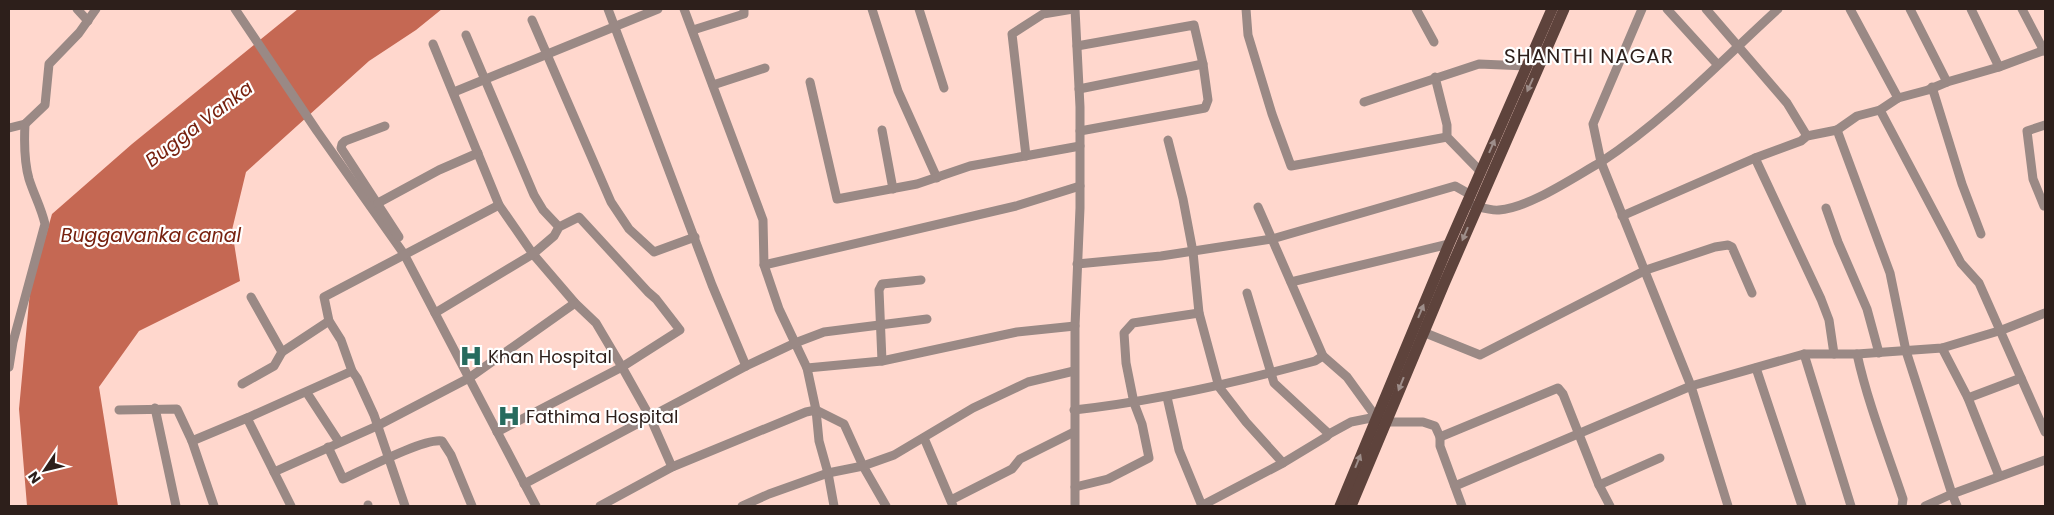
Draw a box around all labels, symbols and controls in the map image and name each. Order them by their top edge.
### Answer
district label: SHANTHI NAGAR [1504,42,1674,70]
water label: Bugga Vanka [140,74,259,173]
one-way arrow [1526,78,1534,92]
one-way arrow [1488,139,1496,153]
water label: Buggavanka canal [61,222,241,249]
one-way arrow [1461,227,1469,241]
one-way arrow [1417,304,1425,318]
hospital icon: Khan Hospital [458,343,484,369]
place label: Khan Hospital [488,344,612,369]
one-way arrow [1397,377,1405,391]
hospital icon: Fathima Hospital [496,403,522,429]
place label: Fathima Hospital [526,404,678,429]
north arrow [20,445,70,495]
one-way arrow [1354,453,1362,468]
text: N [23,467,46,488]

